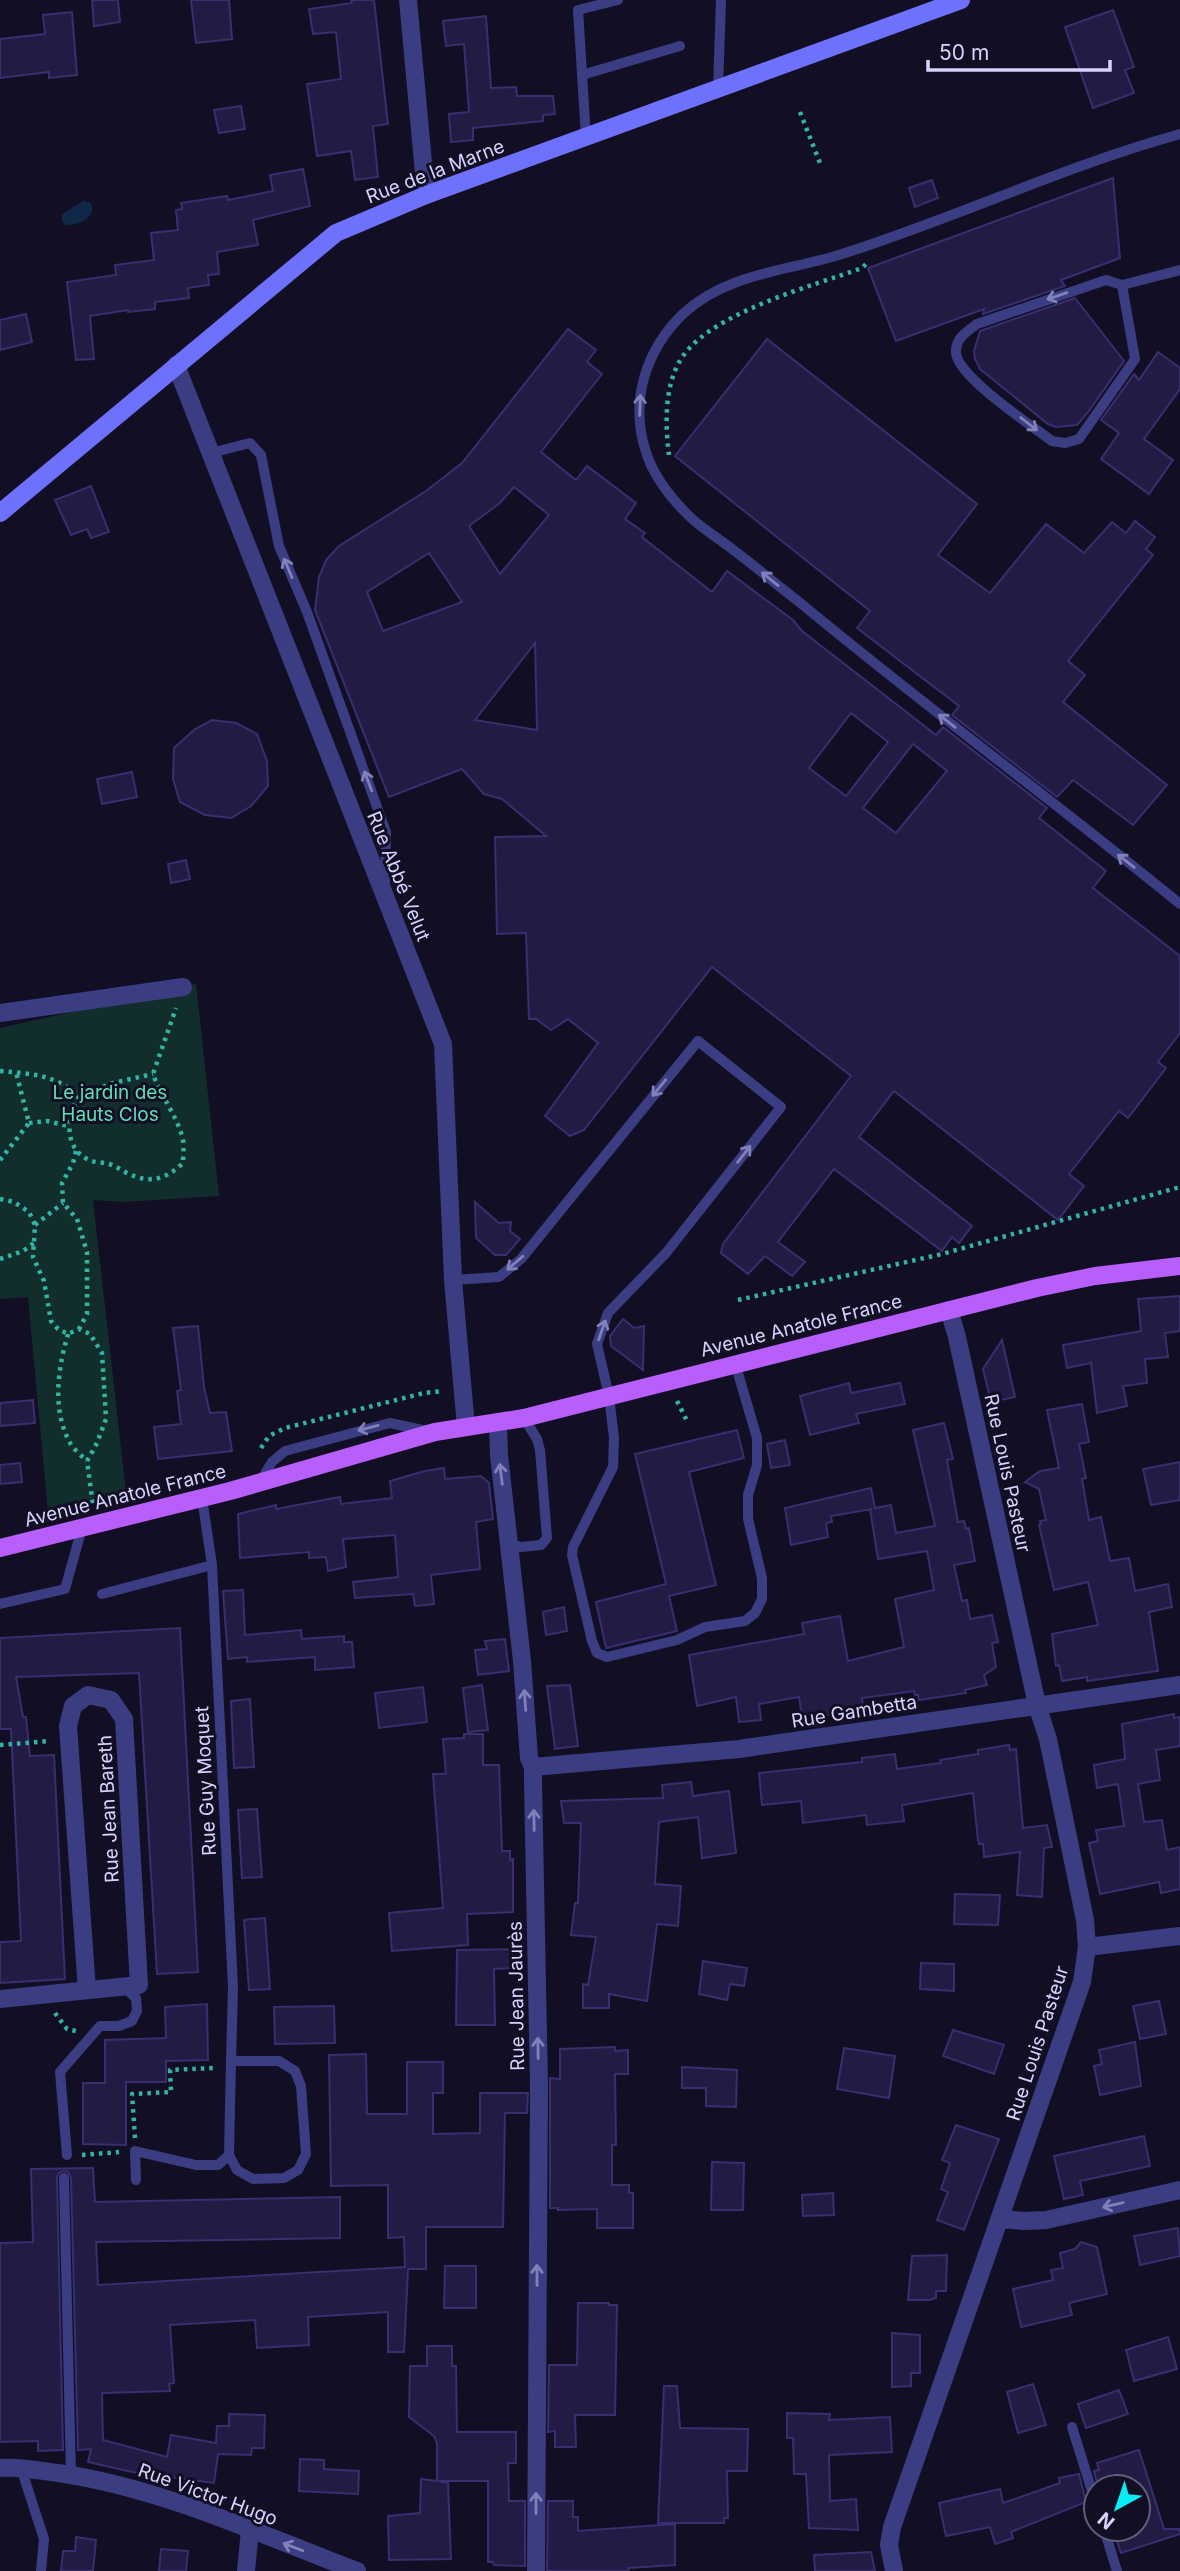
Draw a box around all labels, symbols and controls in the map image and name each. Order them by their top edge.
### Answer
scale bar [928,28,1110,72]
text: 50 m [939,40,989,65]
street label: Rue de la Marne [363,135,508,208]
one-way arrow [1047,291,1069,303]
one-way arrow [634,394,647,417]
one-way arrow [1020,416,1038,431]
one-way arrow [281,558,294,579]
one-way arrow [761,571,779,587]
one-way arrow [939,713,957,728]
one-way arrow [361,770,374,792]
street label: Rue Abbé Velut [362,808,435,944]
one-way arrow [1118,854,1136,869]
one-way arrow [652,1078,667,1096]
park label: Le jardin des Hauts Clos [53,1081,167,1126]
one-way arrow [736,1146,751,1164]
one-way arrow [506,1255,524,1271]
street label: Avenue Anatole France [698,1289,904,1362]
one-way arrow [597,1320,609,1342]
street label: Rue Louis Pasteur [979,1392,1036,1555]
one-way arrow [357,1422,380,1435]
street label: Avenue Anatole France [22,1459,228,1532]
one-way arrow [495,1463,508,1485]
one-way arrow [518,1689,531,1712]
street label: Rue Gambetta [790,1690,919,1733]
street label: Rue Guy Moquet [190,1705,221,1856]
street label: Rue Jean Bareth [93,1735,124,1883]
one-way arrow [527,1809,541,1832]
street label: Rue Jean Jaurès [504,1921,529,2071]
street label: Rue Louis Pasteur [1002,1963,1073,2124]
one-way arrow [531,2037,545,2060]
one-way arrow [1102,2199,1125,2213]
one-way arrow [530,2264,544,2287]
street label: Rue Victor Hugo [135,2459,281,2530]
north arrow [1082,2473,1152,2543]
one-way arrow [529,2492,543,2515]
text: N [1093,2507,1119,2534]
one-way arrow [283,2539,305,2552]

